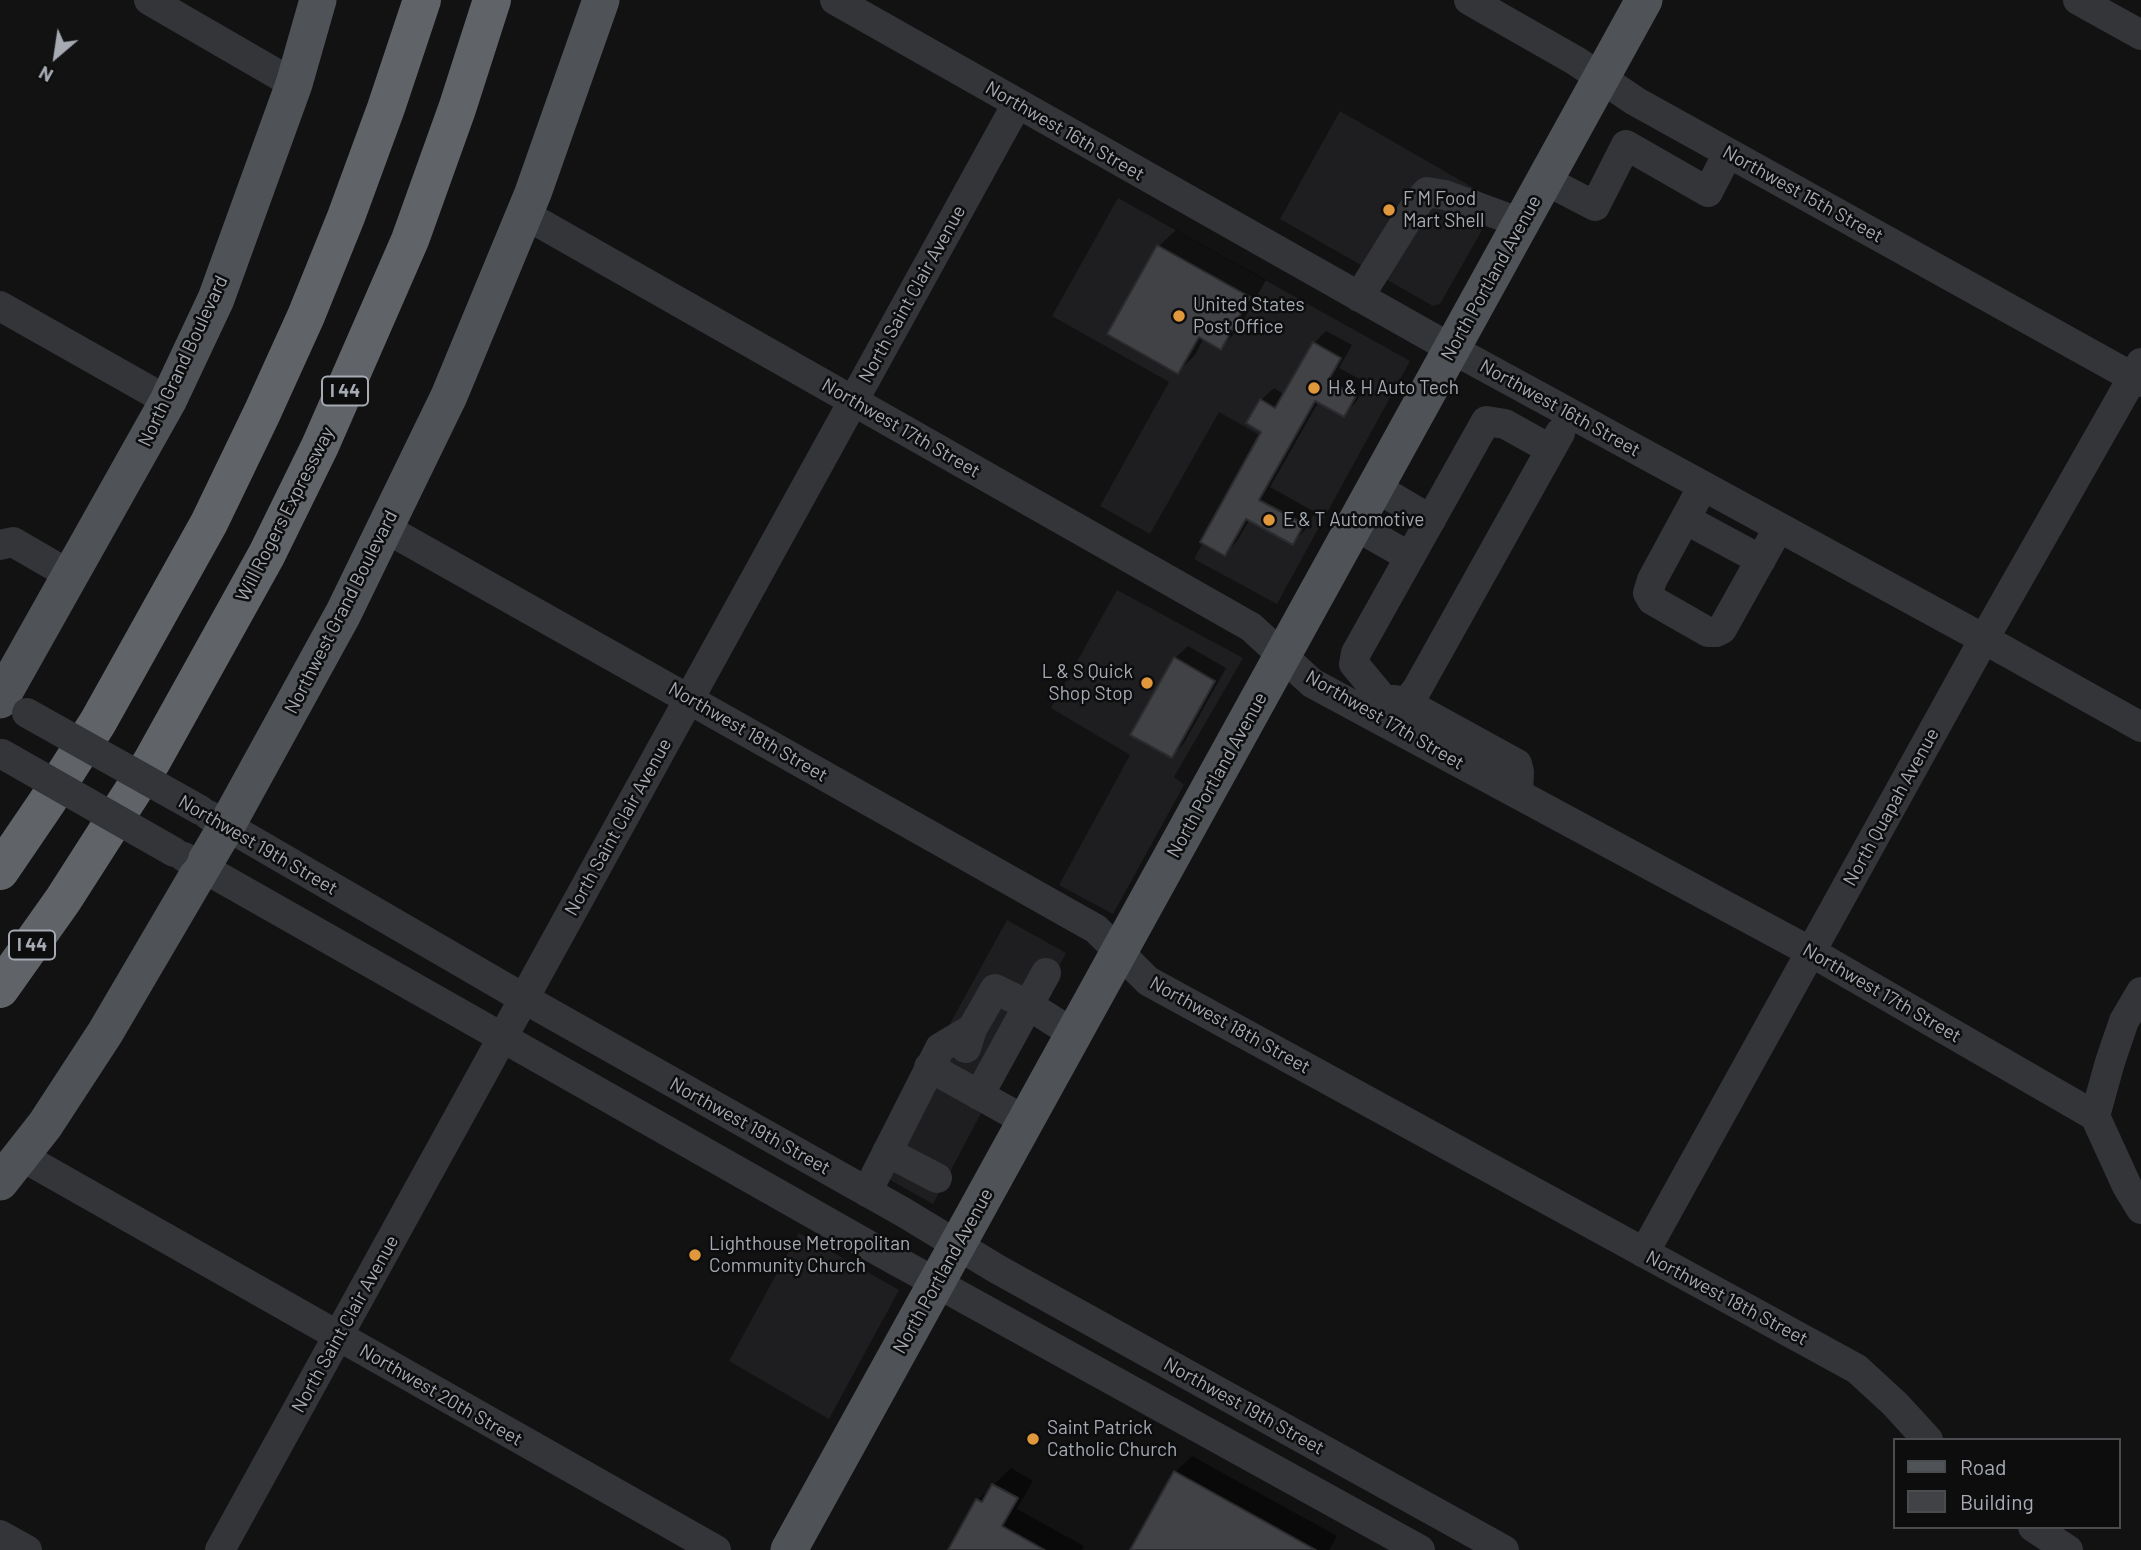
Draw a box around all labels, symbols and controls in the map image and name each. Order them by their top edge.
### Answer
north arrow [21,21,91,91]
text: N [34,62,57,88]
street label: Northwest 16th Street [981,76,1149,186]
street label: Northwest 15th Street [1719,140,1887,248]
place label: F M Food Mart Shell [1403,188,1484,232]
street label: North Portland Avenue [1436,191,1546,365]
street label: North Saint Clair Avenue [854,201,970,387]
marker: F M Food Mart Shell [1381,202,1397,218]
street label: North Grand Boulevard [133,272,233,450]
place label: United States Post Office [1193,294,1305,338]
marker: United States Post Office [1171,308,1187,324]
street label: Northwest 16th Street [1476,354,1644,462]
street label: Northwest 17th Street [818,373,984,483]
road number: I 44 [322,376,368,405]
place label: H & H Auto Tech [1328,377,1459,399]
marker: H & H Auto Tech [1306,380,1322,396]
street label: Will Rogers Expressway [231,423,339,605]
street label: Northwest Grand Boulevard [280,506,402,718]
place label: E & T Automotive [1283,509,1424,531]
marker: E & T Automotive [1261,512,1277,528]
place label: L & S Quick Shop Stop [1042,661,1133,705]
street label: Northwest 17th Street [1302,665,1468,775]
marker: L & S Quick Shop Stop [1139,675,1155,691]
street label: Northwest 18th Street [664,677,832,787]
street label: North Portland Avenue [1162,688,1272,862]
street label: North Quapah Avenue [1838,724,1944,890]
street label: North Saint Clair Avenue [560,734,676,920]
street label: Northwest 19th Street [174,790,342,900]
road number: I 44 [9,930,55,960]
street label: Northwest 17th Street [1799,938,1965,1048]
street label: Northwest 18th Street [1146,971,1314,1079]
street label: Northwest 19th Street [666,1072,834,1180]
street label: North Portland Avenue [888,1184,998,1358]
street label: North Saint Clair Avenue [287,1231,403,1417]
place label: Lighthouse Metropolitan Community Church [709,1233,910,1277]
street label: Northwest 18th Street [1642,1246,1812,1350]
marker: Lighthouse Metropolitan Community Church [687,1247,703,1263]
street label: Northwest 20th Street [356,1339,526,1451]
street label: Northwest 19th Street [1160,1352,1328,1460]
place label: Saint Patrick Catholic Church [1047,1417,1177,1461]
marker: Saint Patrick Catholic Church [1025,1431,1041,1447]
legend [1892,1438,2120,1529]
text: Road [1960,1454,2006,1479]
text: Building [1960,1489,2034,1514]

